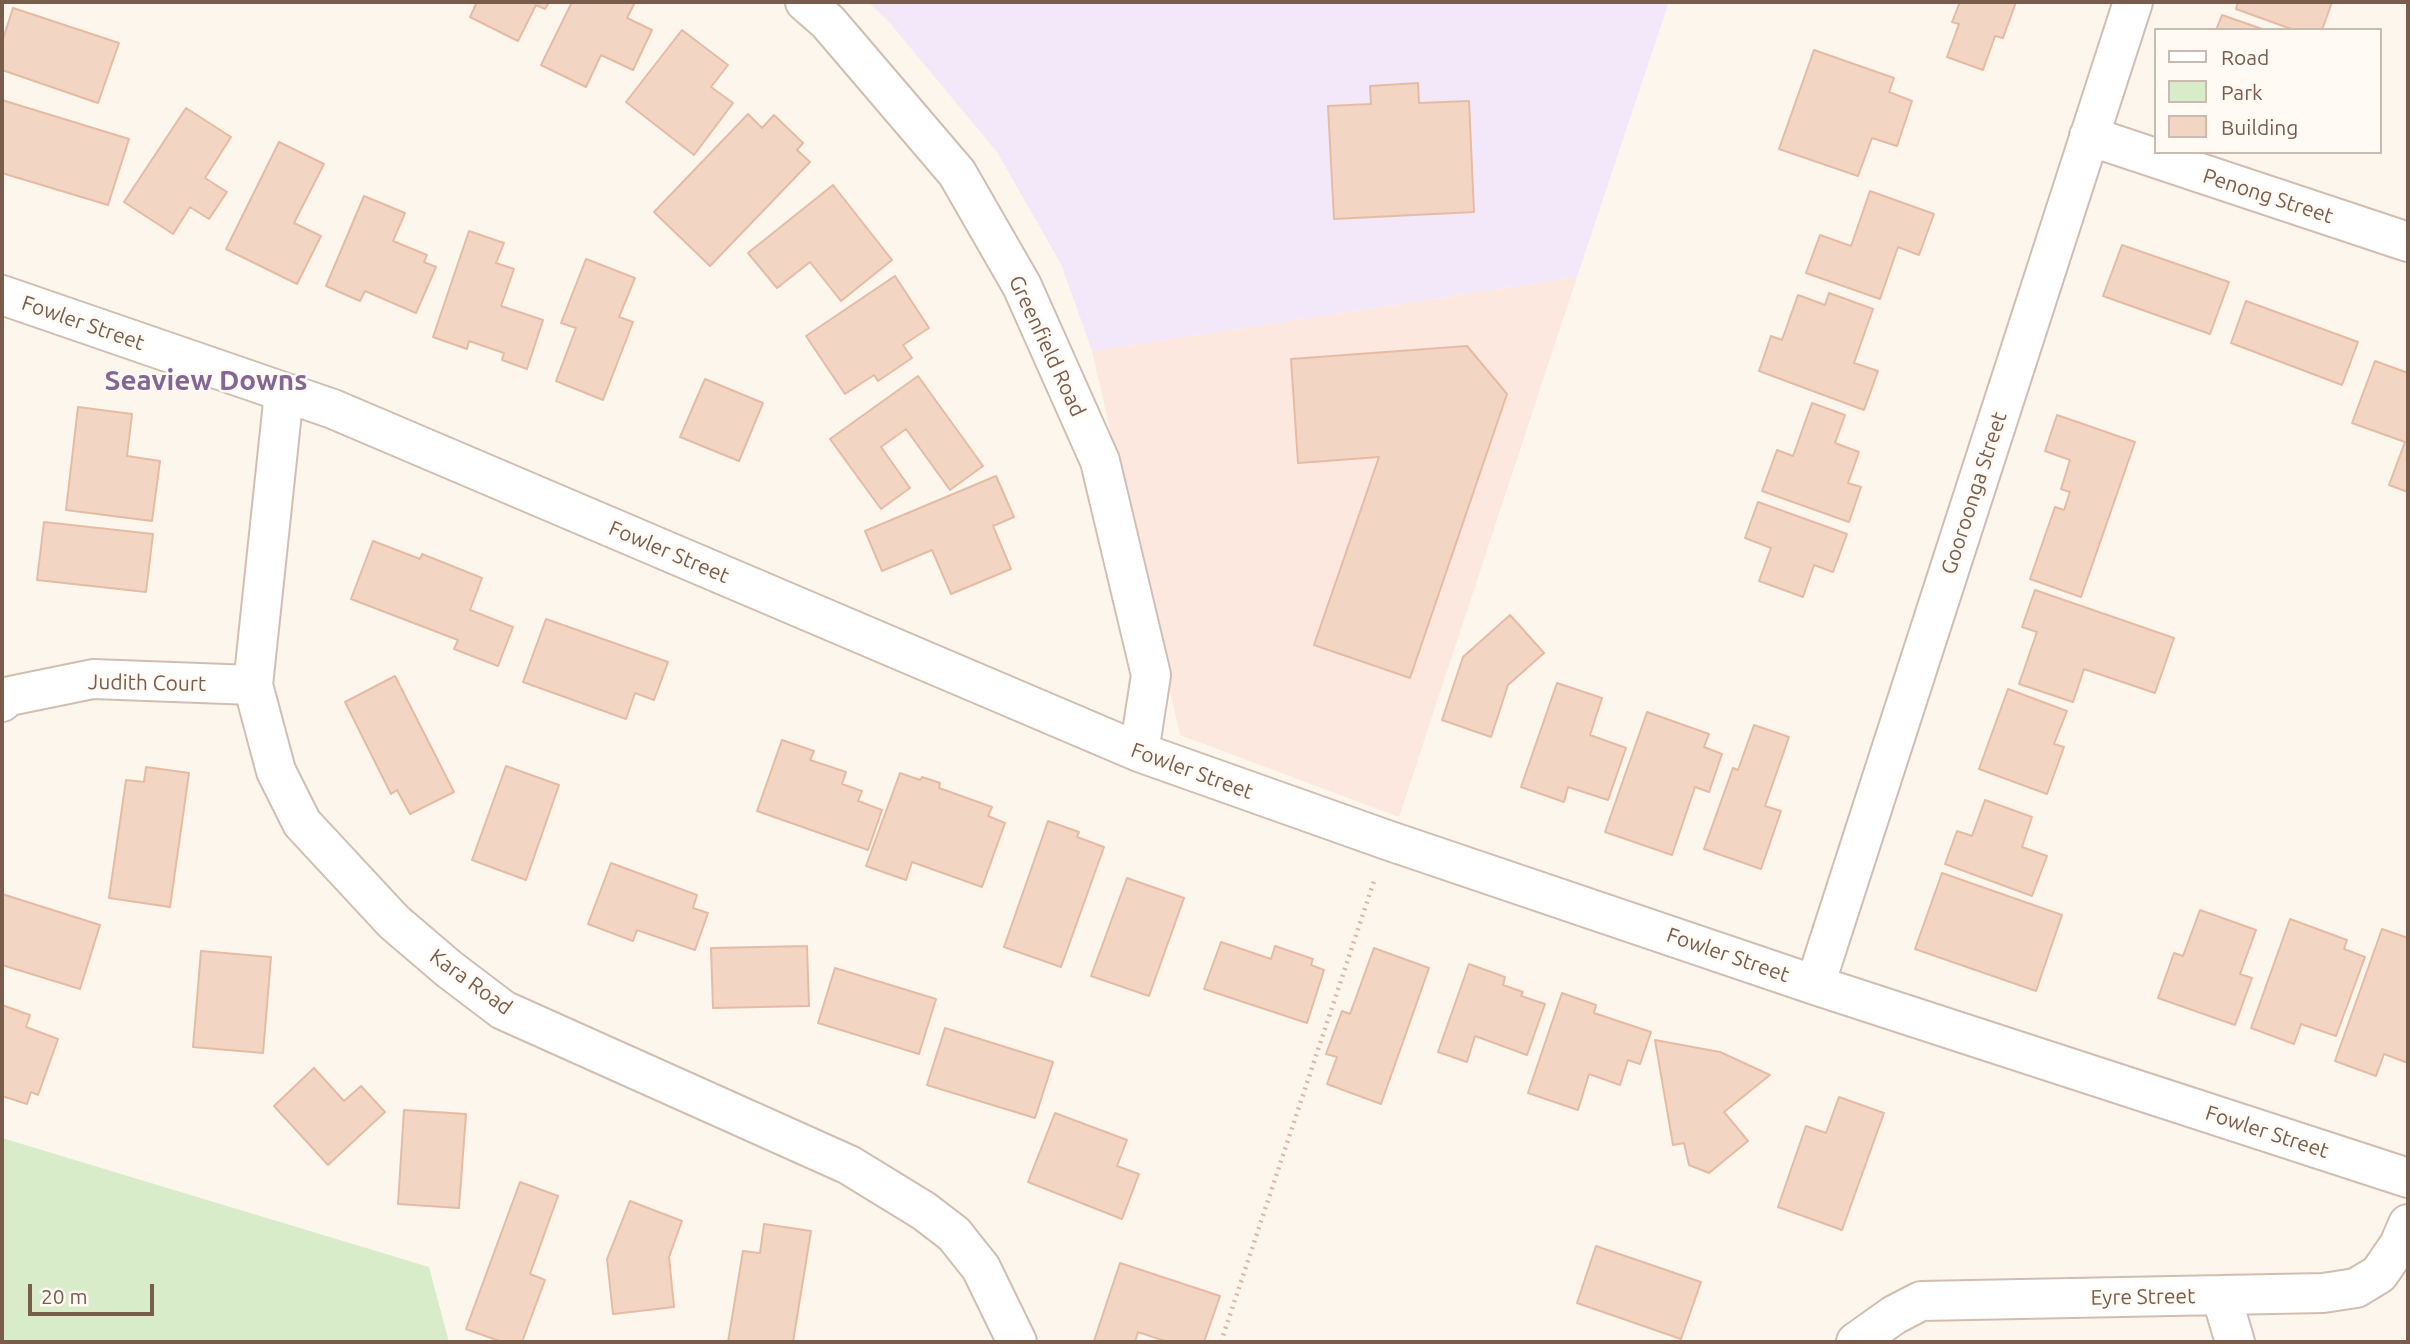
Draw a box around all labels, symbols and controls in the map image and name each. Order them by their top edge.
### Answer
legend [2154,28,2382,154]
text: Road [2221,45,2269,69]
text: Park [2221,80,2263,104]
text: Building [2221,115,2298,139]
street label: Penong Street [2200,163,2336,229]
street label: Greenfield Road [1003,271,1091,421]
street label: Fowler Street [18,290,148,356]
district label: Seaview Downs [105,364,307,398]
street label: Gooroonga Street [1936,409,2012,577]
street label: Fowler Street [605,515,733,589]
street label: Judith Court [88,669,206,697]
street label: Fowler Street [1128,737,1256,805]
street label: Fowler Street [1663,922,1793,988]
street label: Kara Road [425,944,517,1020]
street label: Fowler Street [2202,1100,2332,1164]
scale bar [32,1270,158,1314]
street label: Eyre Street [2090,1283,2196,1311]
text: 20 m [41,1284,88,1308]

